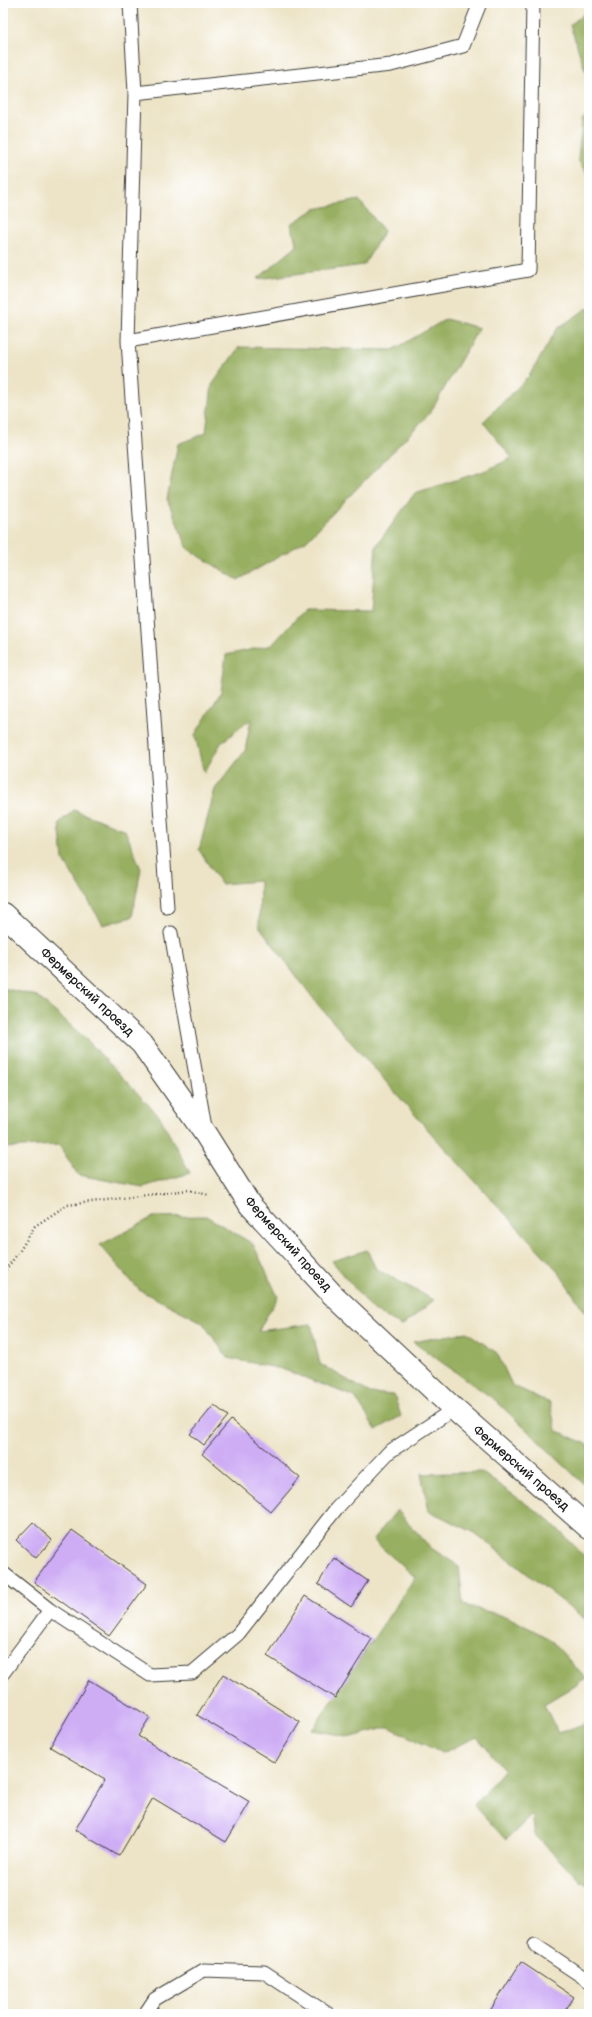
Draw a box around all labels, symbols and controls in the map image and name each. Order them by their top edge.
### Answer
street label: Фермерский проезд [37,944,137,1040]
street label: Фермерский проезд [241,1193,335,1295]
street label: Фермерский проезд [470,1422,572,1514]

